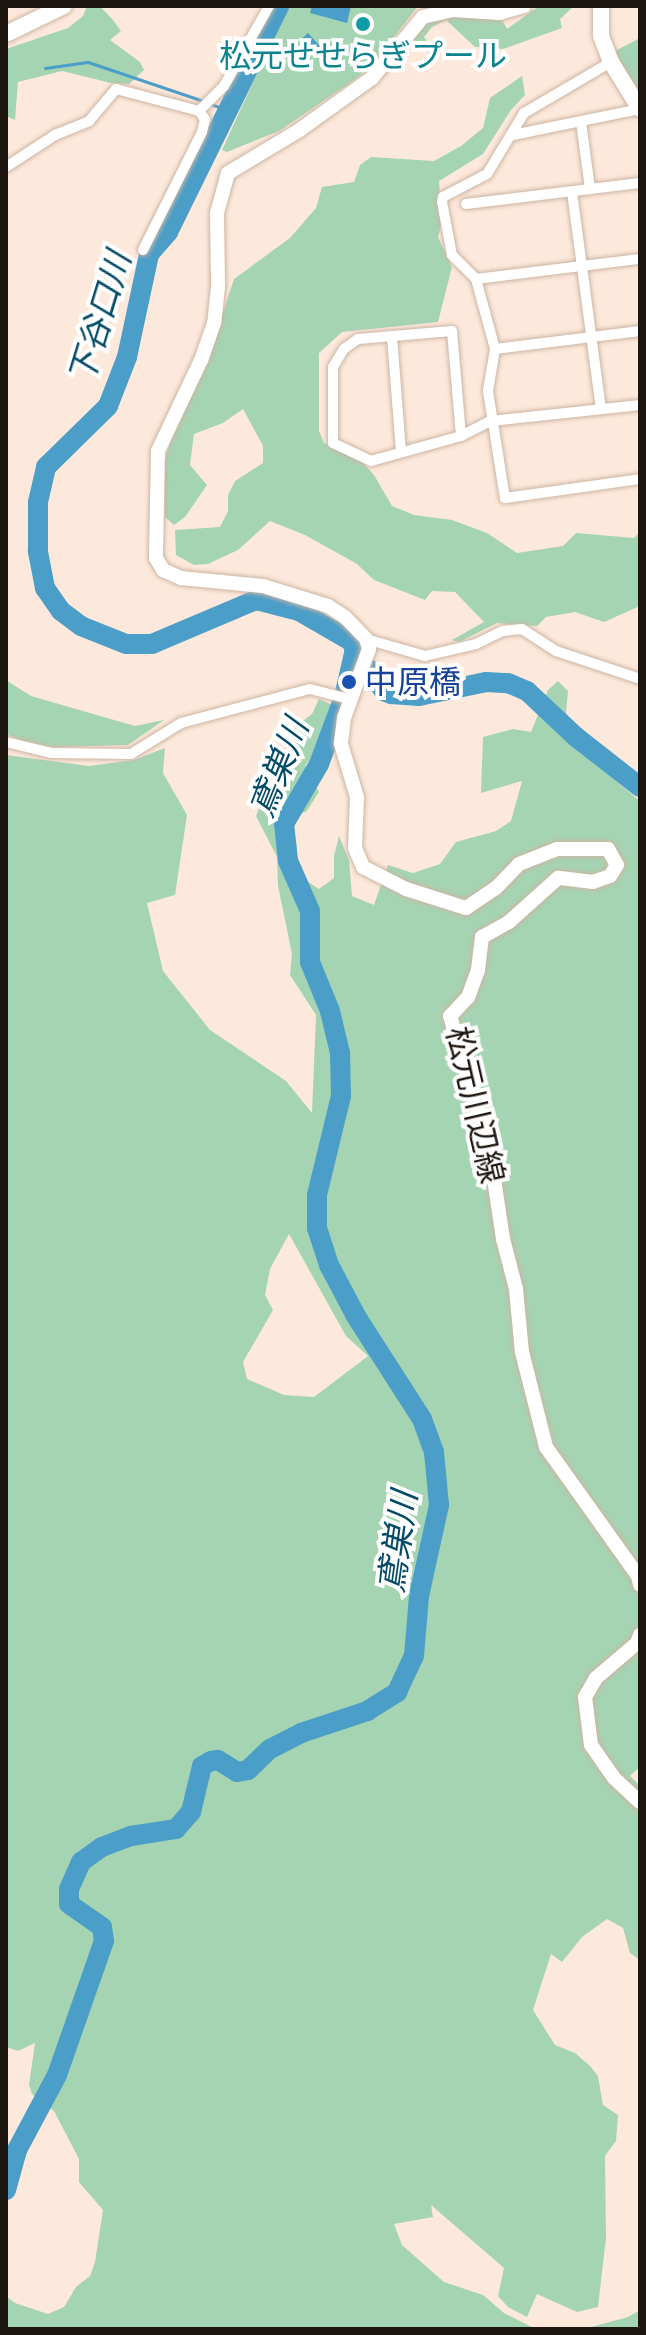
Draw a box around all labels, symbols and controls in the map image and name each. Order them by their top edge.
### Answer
marker: 松元せせらぎプール [354,15,372,33]
place label: 松元せせらぎプール [219,37,507,75]
water label: 下谷口川 [61,247,139,389]
place label: 中原橋 [365,663,461,701]
marker: 中原橋 [340,673,358,691]
water label: 鳶巣川 [241,713,317,823]
street label: 松元川辺線 [438,1023,512,1187]
water label: 鳶巣川 [371,1489,425,1595]

